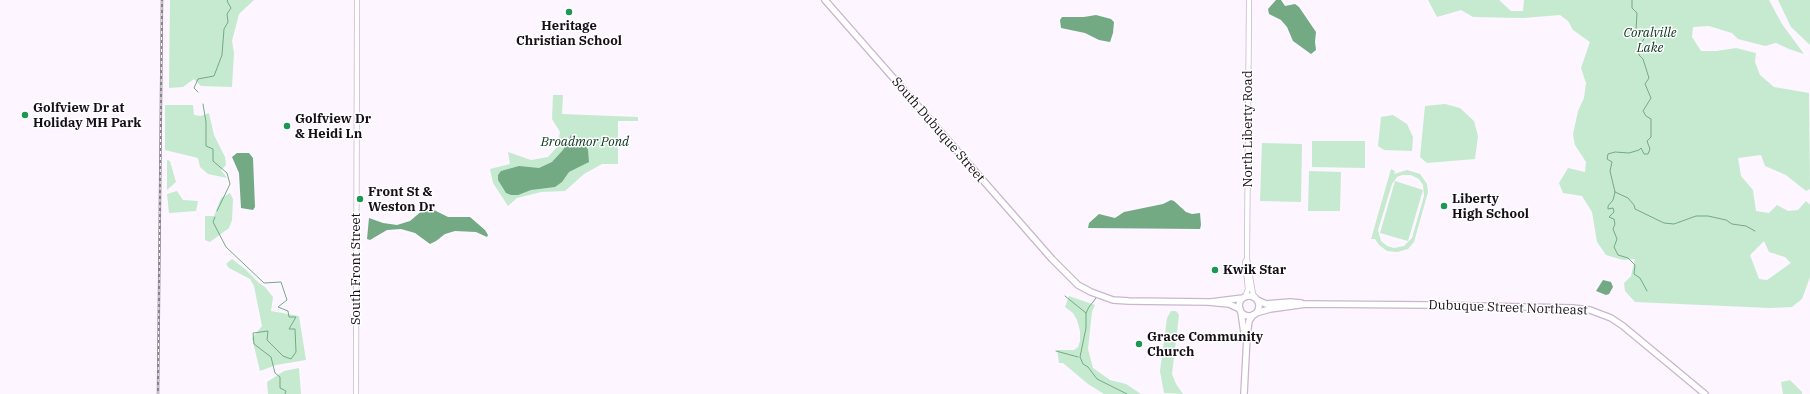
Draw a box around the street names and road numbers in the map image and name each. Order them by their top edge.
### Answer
street label: North Liberty Road [1240,70,1256,188]
street label: South Dubuque Street [888,74,988,186]
street label: South Front Street [348,213,364,325]
street label: Dubuque Street Northeast [1428,297,1588,319]

